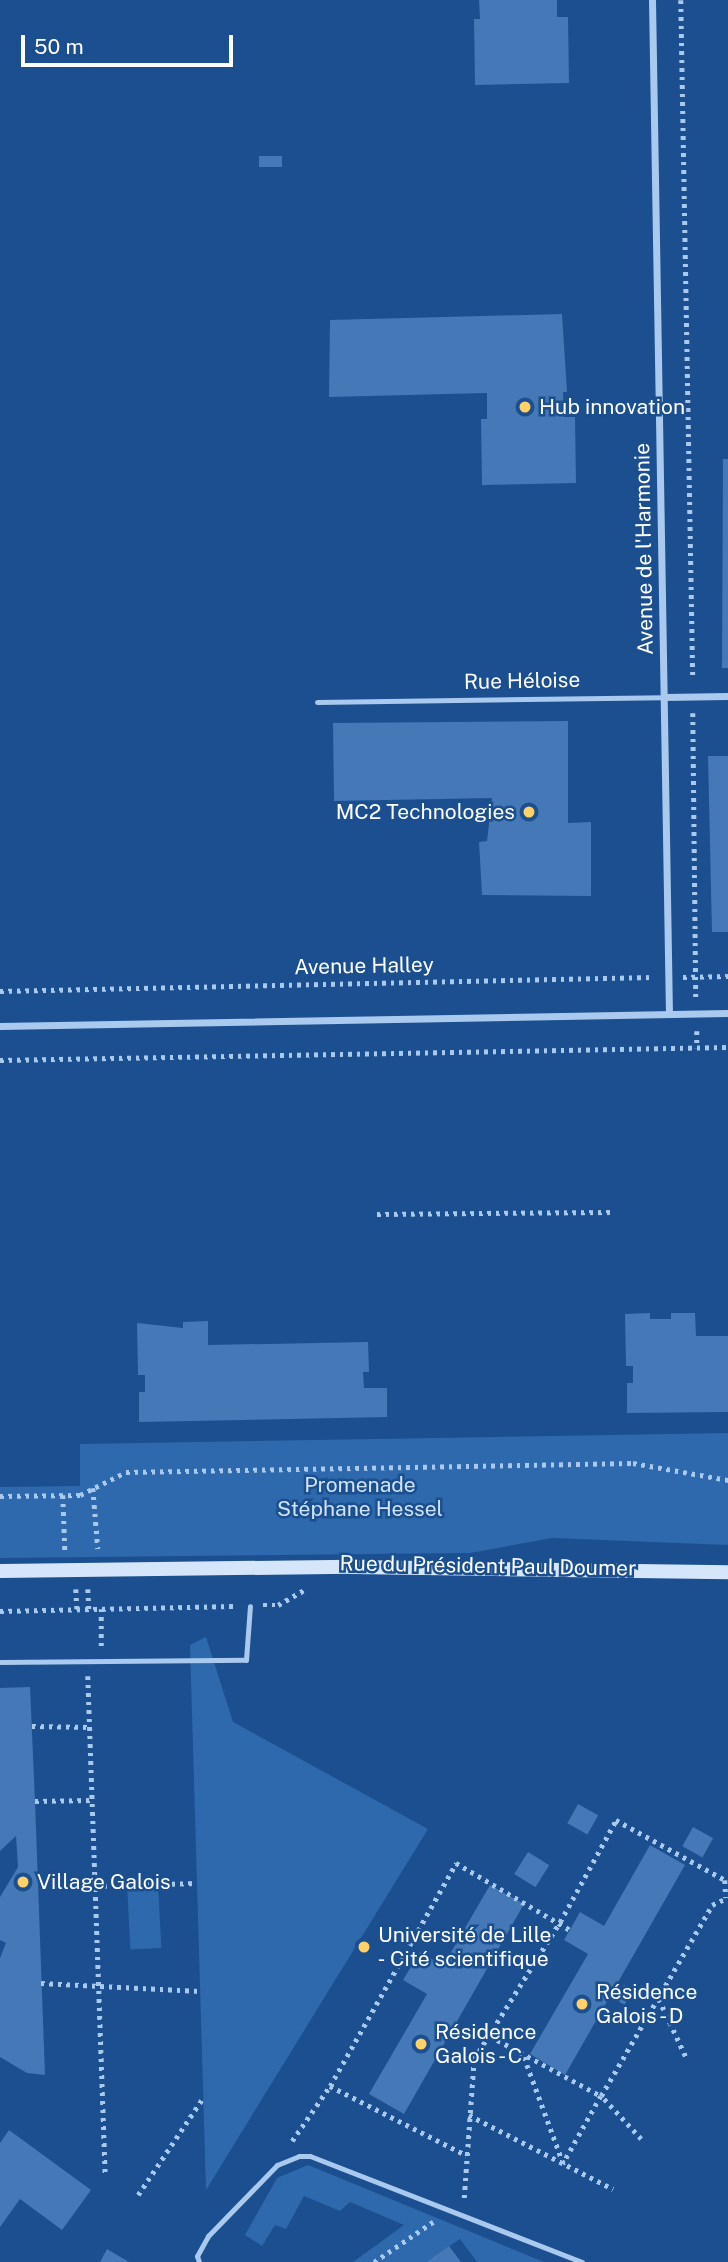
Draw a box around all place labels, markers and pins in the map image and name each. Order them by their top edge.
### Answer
place label: Hub innovation [539,394,685,420]
marker: Hub innovation [517,399,533,415]
place label: MC2 Technologies [336,799,515,825]
marker: MC2 Technologies [521,804,537,820]
place label: Village Galois [37,1869,171,1895]
marker: Village Galois [15,1874,31,1890]
place label: Université de Lille ‐ Cité scientifique [378,1922,552,1972]
marker: Université de Lille ‐ Cité scientifique [356,1939,372,1955]
place label: Résidence Galois - D [596,1979,697,2029]
marker: Résidence Galois - D [574,1996,590,2012]
place label: Résidence Galois - C [435,2019,536,2069]
marker: Résidence Galois - C [413,2036,429,2052]

